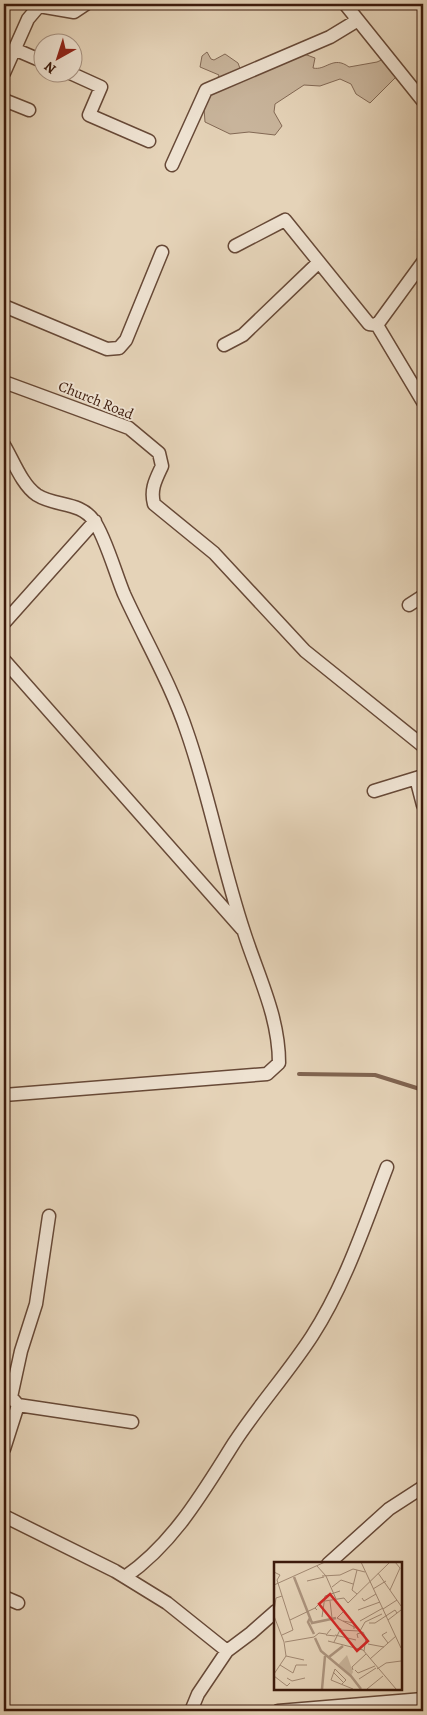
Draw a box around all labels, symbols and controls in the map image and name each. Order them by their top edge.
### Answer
north arrow [32,32,82,82]
text: N [40,57,60,78]
street label: Church Road [55,376,138,425]
inset map [274,1562,402,1690]

